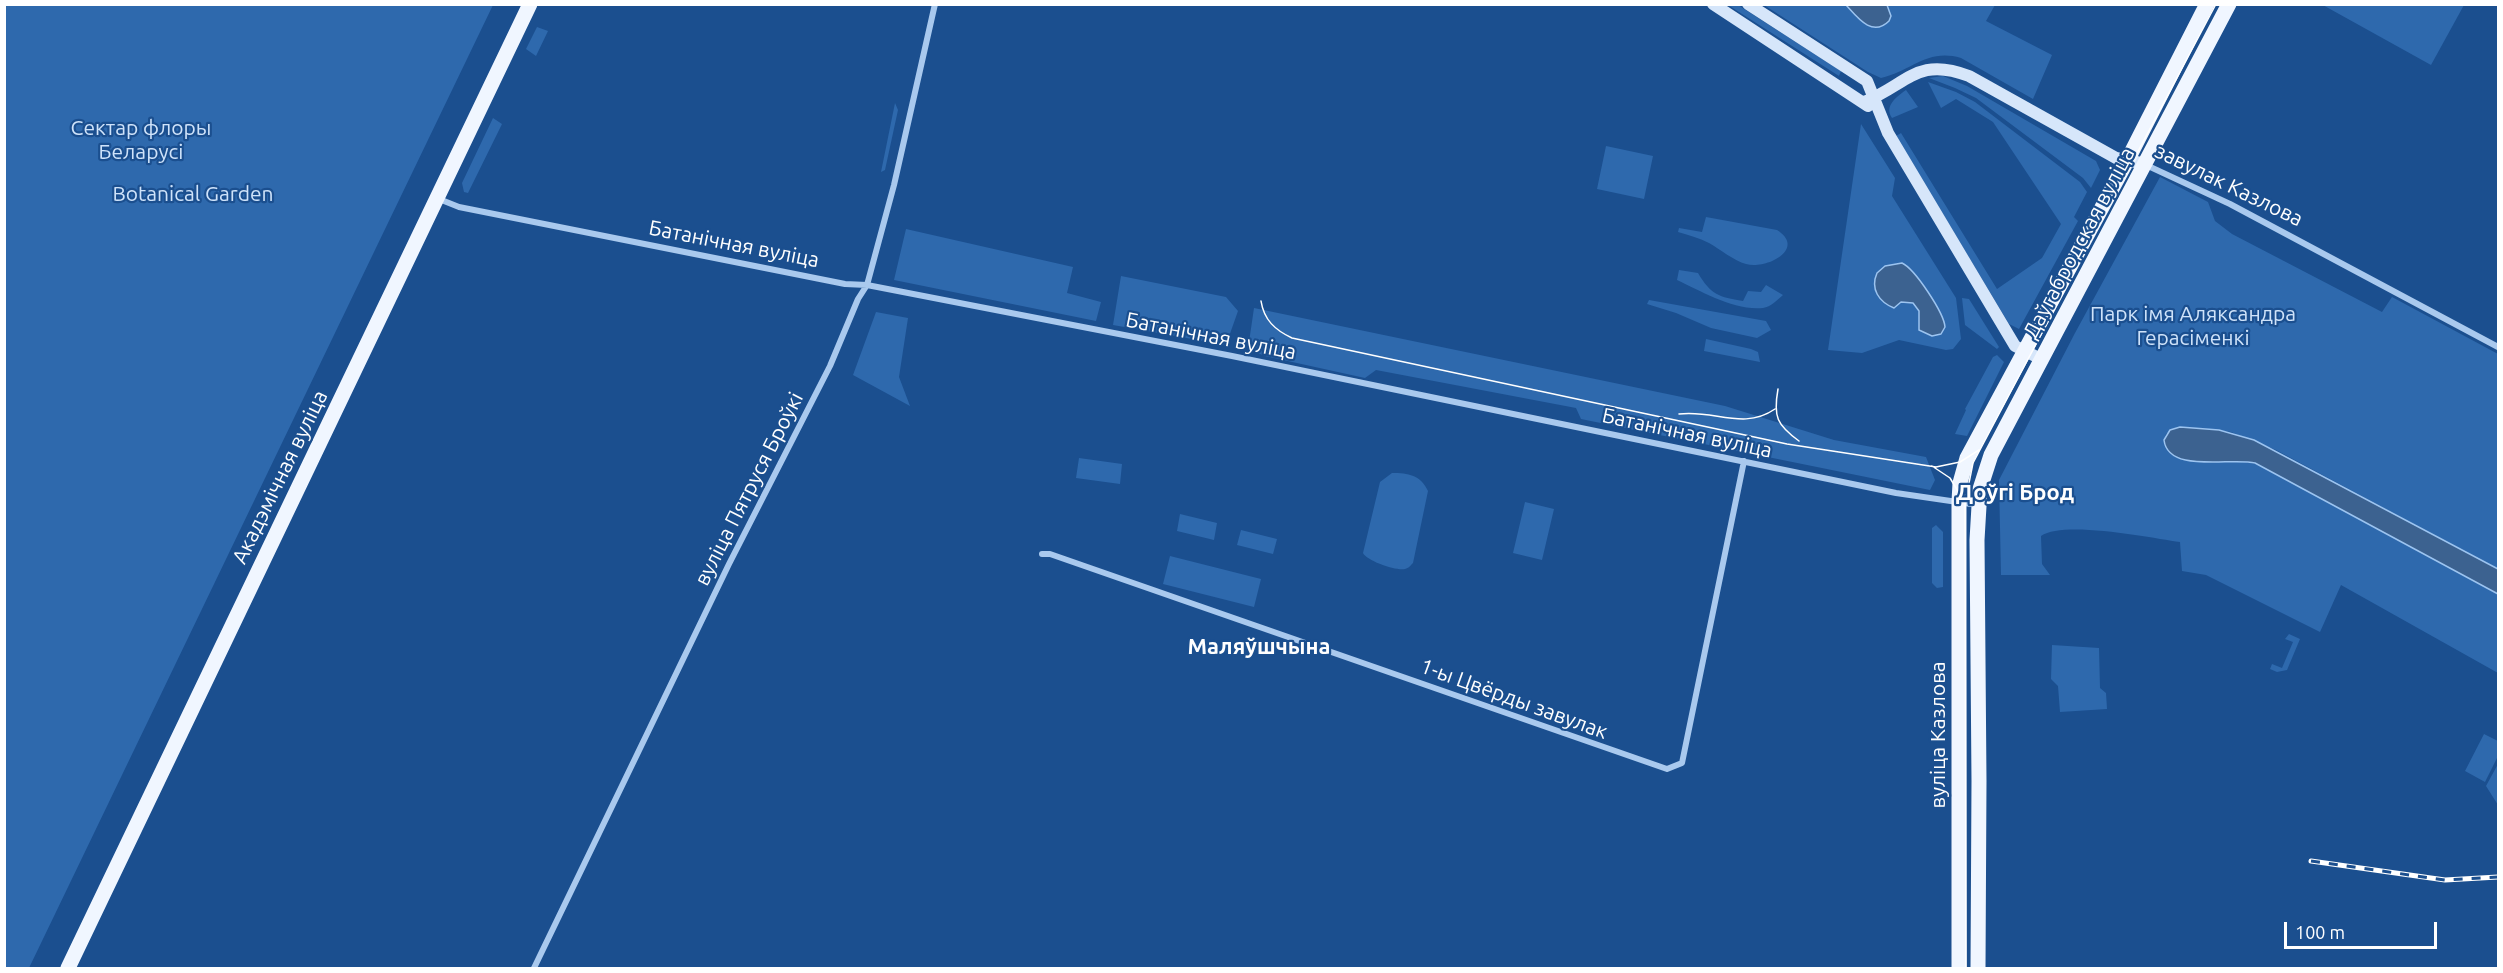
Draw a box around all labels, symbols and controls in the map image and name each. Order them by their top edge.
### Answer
park label: Сектар флоры Беларусі [71,115,211,165]
street label: завулак Казлова [2151,138,2307,232]
street label: Даўгабродская вуліца [2018,143,2140,343]
park label: Botanical Garden [112,181,274,207]
street label: Батанічная вуліца [647,215,821,273]
park label: Парк імя Аляксандра Герасіменкі [2090,301,2296,351]
street label: Батанічная вуліца [1124,307,1298,365]
street label: Акадэмічная вуліца [227,386,333,568]
street label: вуліца Пятруся Броўкі [689,388,809,590]
street label: Батанічная вуліца [1600,403,1774,463]
district label: Доўгі Брод [1956,480,2074,506]
district label: Маляўшчына [1188,634,1330,660]
street label: 1-ы Цвёрды завулак [1417,653,1611,745]
street label: вуліца Казлова [1925,661,1951,809]
scale bar [2287,910,2440,948]
text: 100 m [2295,922,2345,942]

